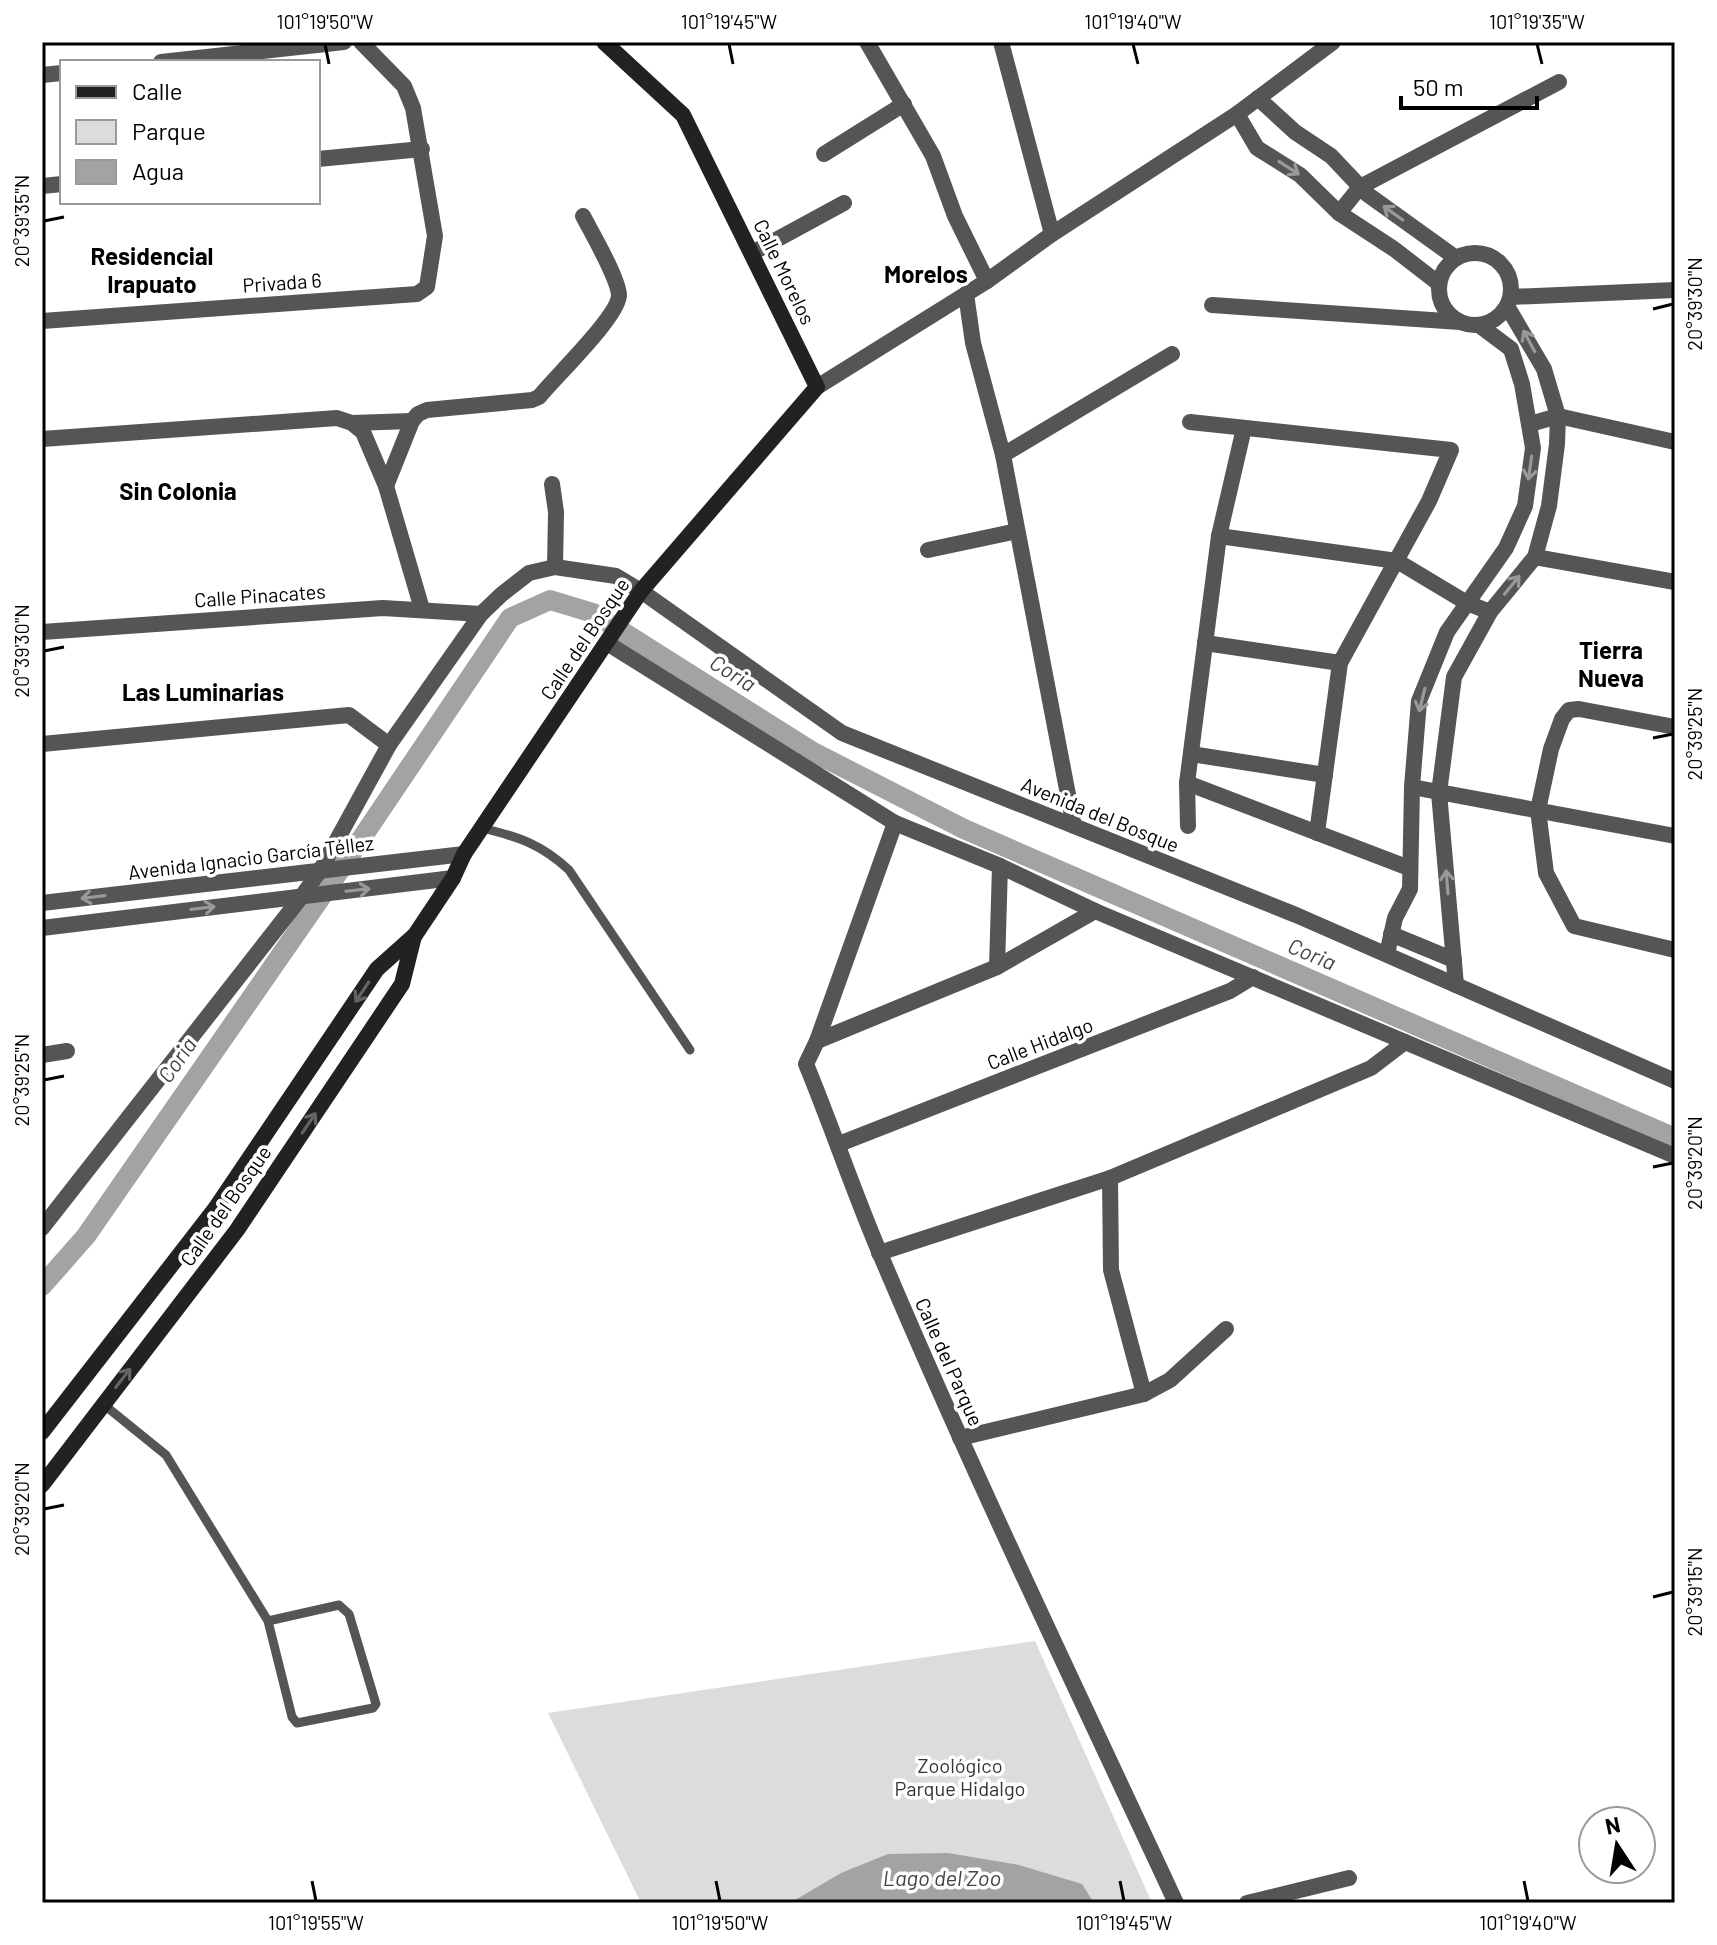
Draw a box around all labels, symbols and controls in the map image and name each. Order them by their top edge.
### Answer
text: 101°19'50"W [277,9,374,33]
text: 101°19'45"W [681,9,778,33]
text: 101°19'40"W [1084,9,1182,33]
text: 101°19'35"W [1489,9,1585,33]
legend [60,60,320,204]
scale bar [1401,60,1537,110]
text: 50 m [1413,72,1464,101]
text: Calle [132,76,183,105]
text: Parque [132,116,206,145]
text: Agua [132,156,184,185]
one-way arrow [1277,161,1300,177]
text: 20°39'35"N [9,175,33,267]
one-way arrow [1382,205,1404,221]
street label: Calle Morelos [749,215,821,328]
district label: Residencial Irapuato [91,241,213,298]
text: 20°39'30"N [1682,257,1706,351]
district label: Morelos [884,259,968,288]
street label: Privada 6 [242,267,322,297]
one-way arrow [1521,330,1537,353]
one-way arrow [1522,455,1537,480]
district label: Sin Colonia [119,476,237,505]
street label: Calle del Bosque [535,573,634,704]
one-way arrow [1503,575,1521,596]
street label: Calle Pinacates [193,578,326,612]
text: 20°39'30"N [9,604,33,698]
district label: Tierra Nueva [1578,635,1644,692]
water label: Coria [706,648,761,696]
district label: Las Luminarias [122,677,284,706]
one-way arrow [1413,687,1428,713]
text: 20°39'25"N [1682,688,1706,780]
street label: Avenida del Bosque [1018,771,1183,857]
street label: Avenida Ignacio García Téllez [127,830,375,884]
one-way arrow [1440,869,1455,896]
one-way arrow [344,882,371,897]
one-way arrow [81,890,107,905]
one-way arrow [189,901,216,916]
water label: Coria [1285,931,1340,975]
one-way arrow [354,980,370,1002]
street label: Calle Hidalgo [983,1012,1096,1074]
water label: Coria [151,1032,201,1087]
text: 20°39'25"N [9,1034,33,1126]
one-way arrow [301,1113,317,1135]
text: 20°39'20"N [1682,1116,1706,1210]
street label: Calle del Bosque [175,1140,276,1270]
street label: Calle del Parque [911,1294,989,1429]
one-way arrow [114,1368,131,1390]
text: 20°39'20"N [9,1462,33,1556]
text: 20°39'15"N [1682,1547,1706,1637]
park label: Zoológico Parque Hidalgo [895,1753,1025,1800]
north arrow [1577,1805,1657,1885]
text: N [1603,1810,1622,1839]
water label: Lago del Zoo [883,1864,1001,1890]
text: 101°19'55"W [268,1910,364,1934]
text: 101°19'50"W [672,1910,769,1934]
text: 101°19'45"W [1076,1910,1173,1934]
text: 101°19'40"W [1479,1910,1577,1934]

